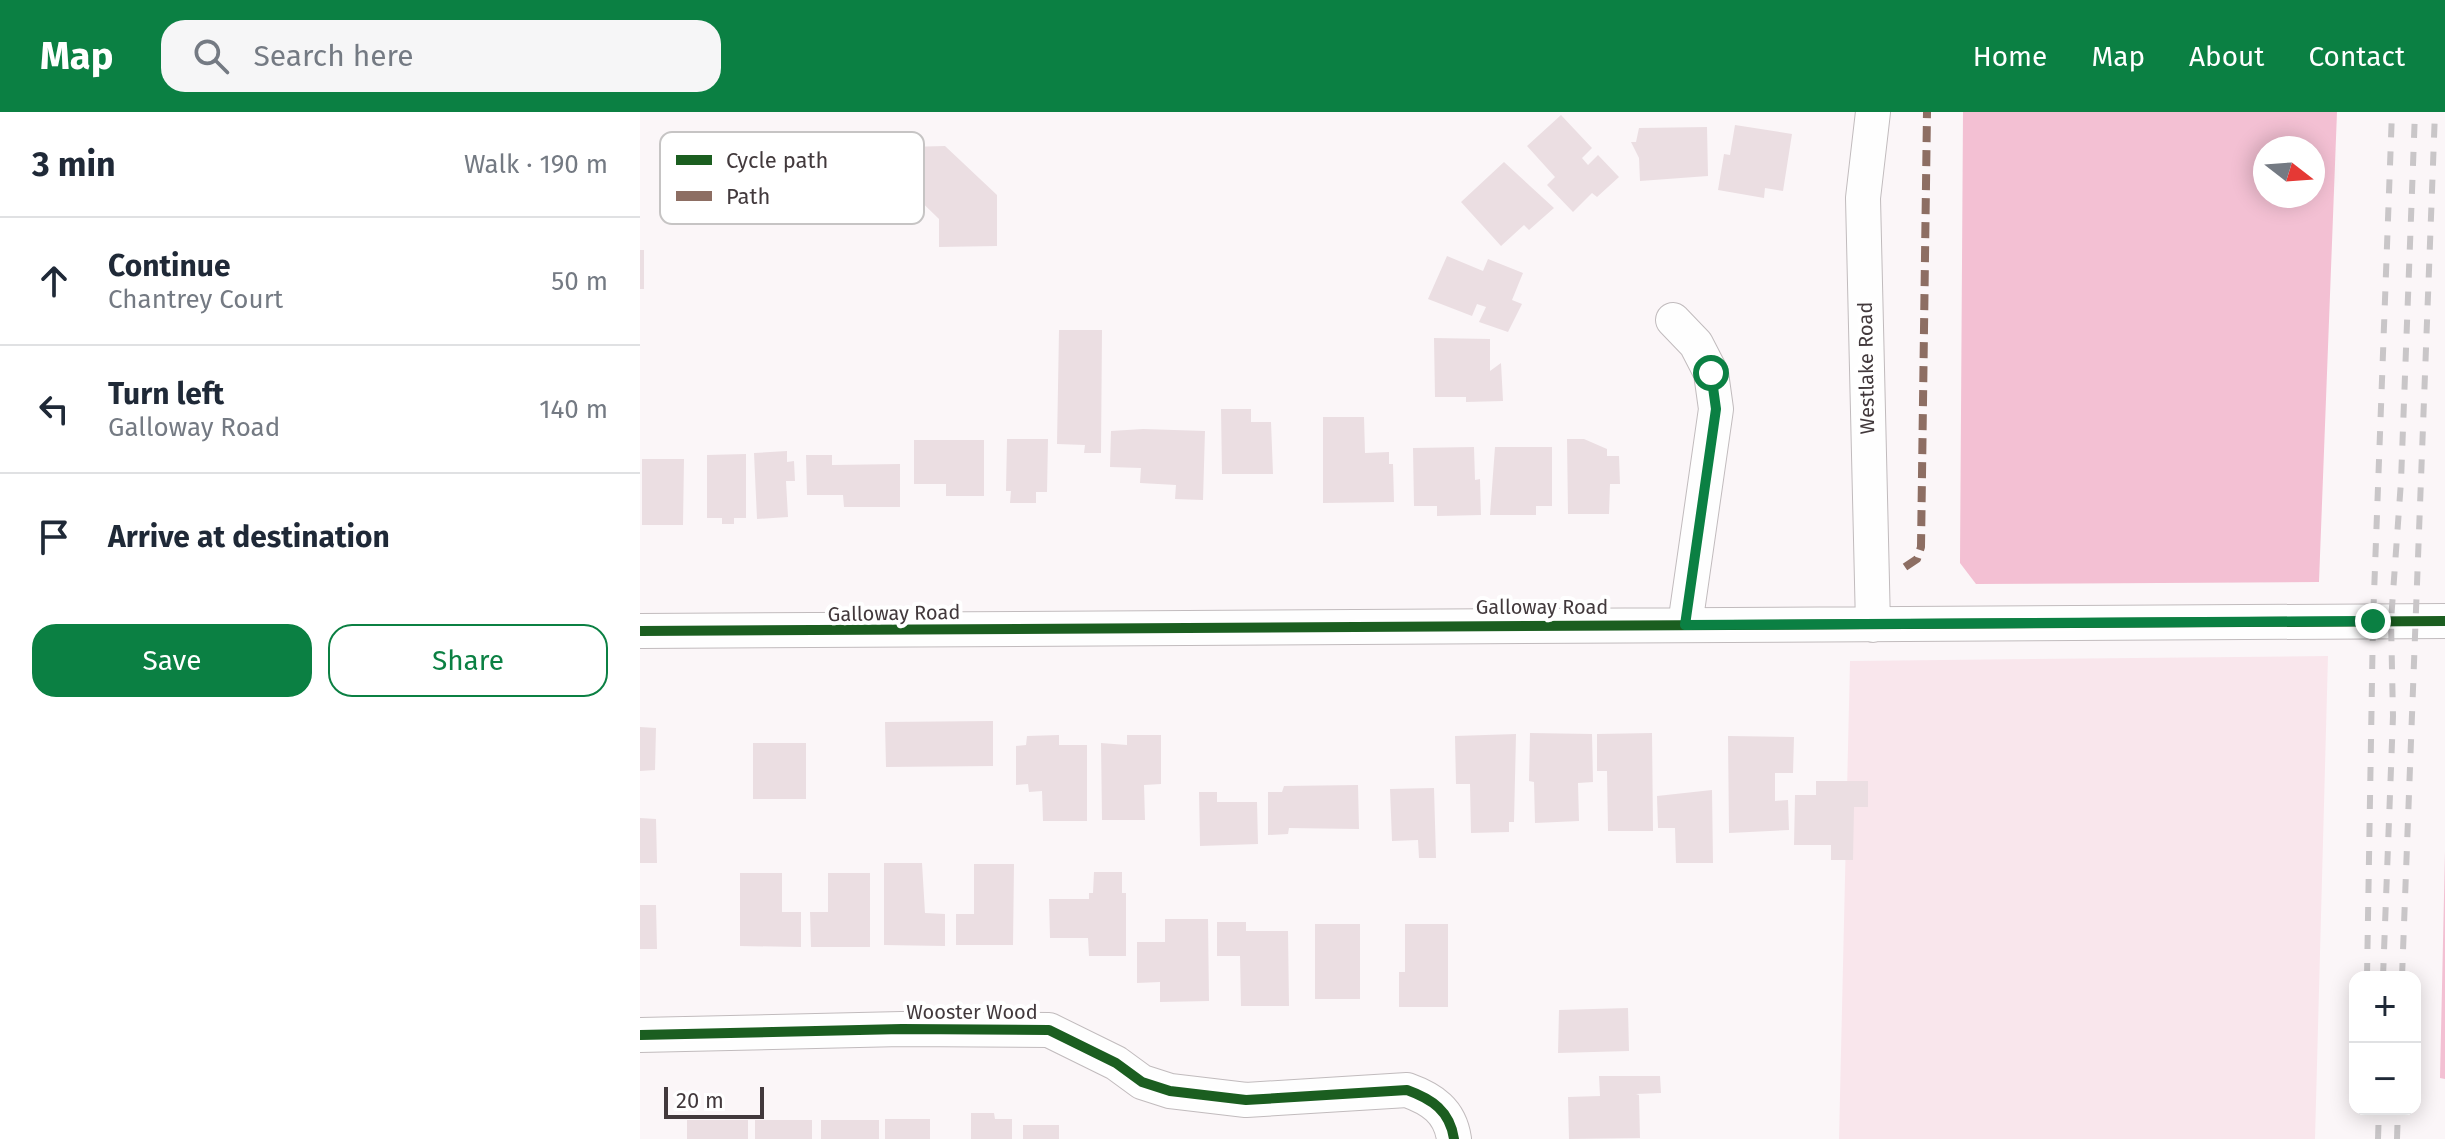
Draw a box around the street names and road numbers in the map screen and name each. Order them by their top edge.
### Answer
street label: Westlake Road [1853,301,1879,435]
street label: Galloway Road [1476,595,1608,619]
street label: Galloway Road [828,600,960,626]
street label: Wooster Wood [906,1000,1038,1024]

